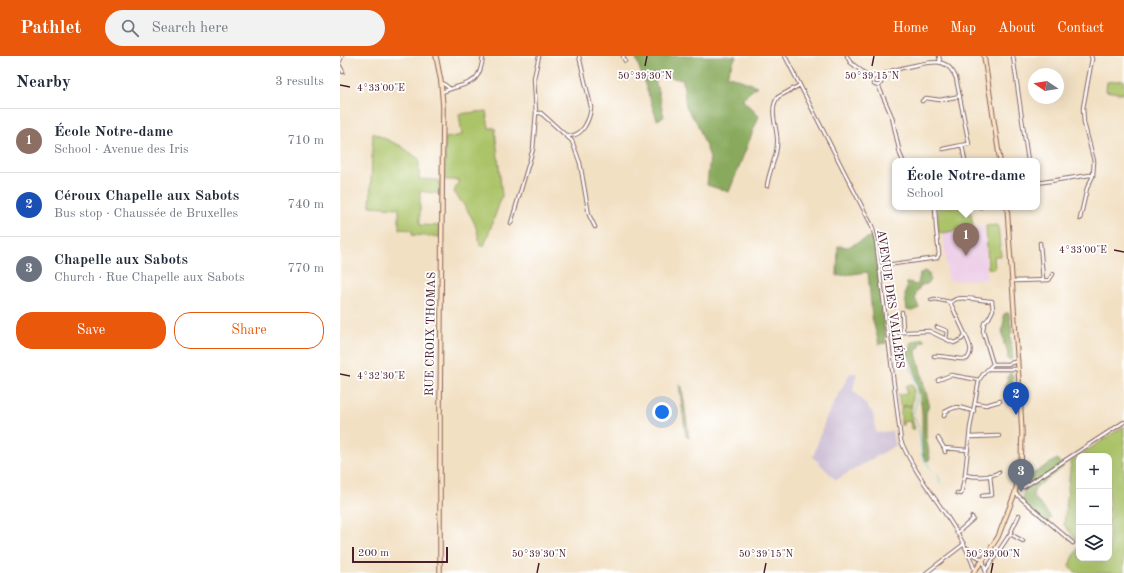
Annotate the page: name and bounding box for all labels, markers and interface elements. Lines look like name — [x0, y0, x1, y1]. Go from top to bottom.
search box — [105, 10, 385, 46]
icon: search — [119, 17, 141, 39]
text: Pathlet — [20, 19, 81, 38]
text: Search here — [151, 21, 228, 36]
text: Home — [893, 21, 928, 35]
text: Map — [950, 21, 976, 35]
text: About — [998, 21, 1035, 35]
text: Contact — [1057, 21, 1104, 35]
north arrow — [1028, 68, 1064, 104]
text: 50°39'30"N — [618, 71, 673, 81]
text: 50°39'15"N — [845, 71, 900, 81]
text: Nearby — [16, 74, 71, 91]
text: 3 results — [275, 75, 324, 88]
text: 4°33'00"E — [357, 83, 405, 93]
text: École Notre-dame — [54, 125, 173, 140]
text: 1 — [25, 134, 33, 147]
text: 710 m — [287, 134, 324, 147]
text: School · Avenue des Iris — [54, 143, 189, 156]
popup — [892, 158, 1040, 210]
text: École Notre-dame — [906, 169, 1026, 184]
text: School — [906, 187, 944, 200]
text: Céroux Chapelle aux Sabots — [54, 189, 239, 204]
text: 2 — [25, 198, 33, 211]
text: 740 m — [287, 198, 324, 211]
text: Bus stop · Chaussée de Bruxelles — [54, 207, 238, 220]
pin: 1 — [953, 223, 979, 256]
street label: AVENUE DES VALLÉES — [874, 228, 909, 369]
text: 4°33'00"E — [1059, 245, 1107, 255]
text: Chapelle aux Sabots — [54, 253, 188, 268]
text: 3 — [25, 262, 33, 275]
text: 770 m — [287, 262, 324, 275]
text: Church · Rue Chapelle aux Sabots — [54, 271, 245, 284]
street label: RUE CROIX THOMAS — [424, 272, 438, 396]
button: Save — [16, 312, 166, 349]
button: Share — [174, 312, 324, 349]
text: 4°32'30"E — [357, 371, 405, 381]
pin: 2 — [1003, 382, 1029, 415]
your location — [652, 402, 672, 422]
map controls — [1076, 453, 1112, 561]
button: + — [1076, 453, 1112, 489]
pin: 3 — [1008, 459, 1034, 492]
button: − — [1076, 489, 1112, 525]
button: layers — [1076, 525, 1112, 561]
scale bar — [352, 545, 448, 564]
text: 200 m — [358, 548, 389, 559]
text: 50°39'30"N — [512, 549, 567, 559]
text: 50°39'15"N — [739, 549, 794, 559]
text: 50°39'00"N — [966, 549, 1021, 559]

